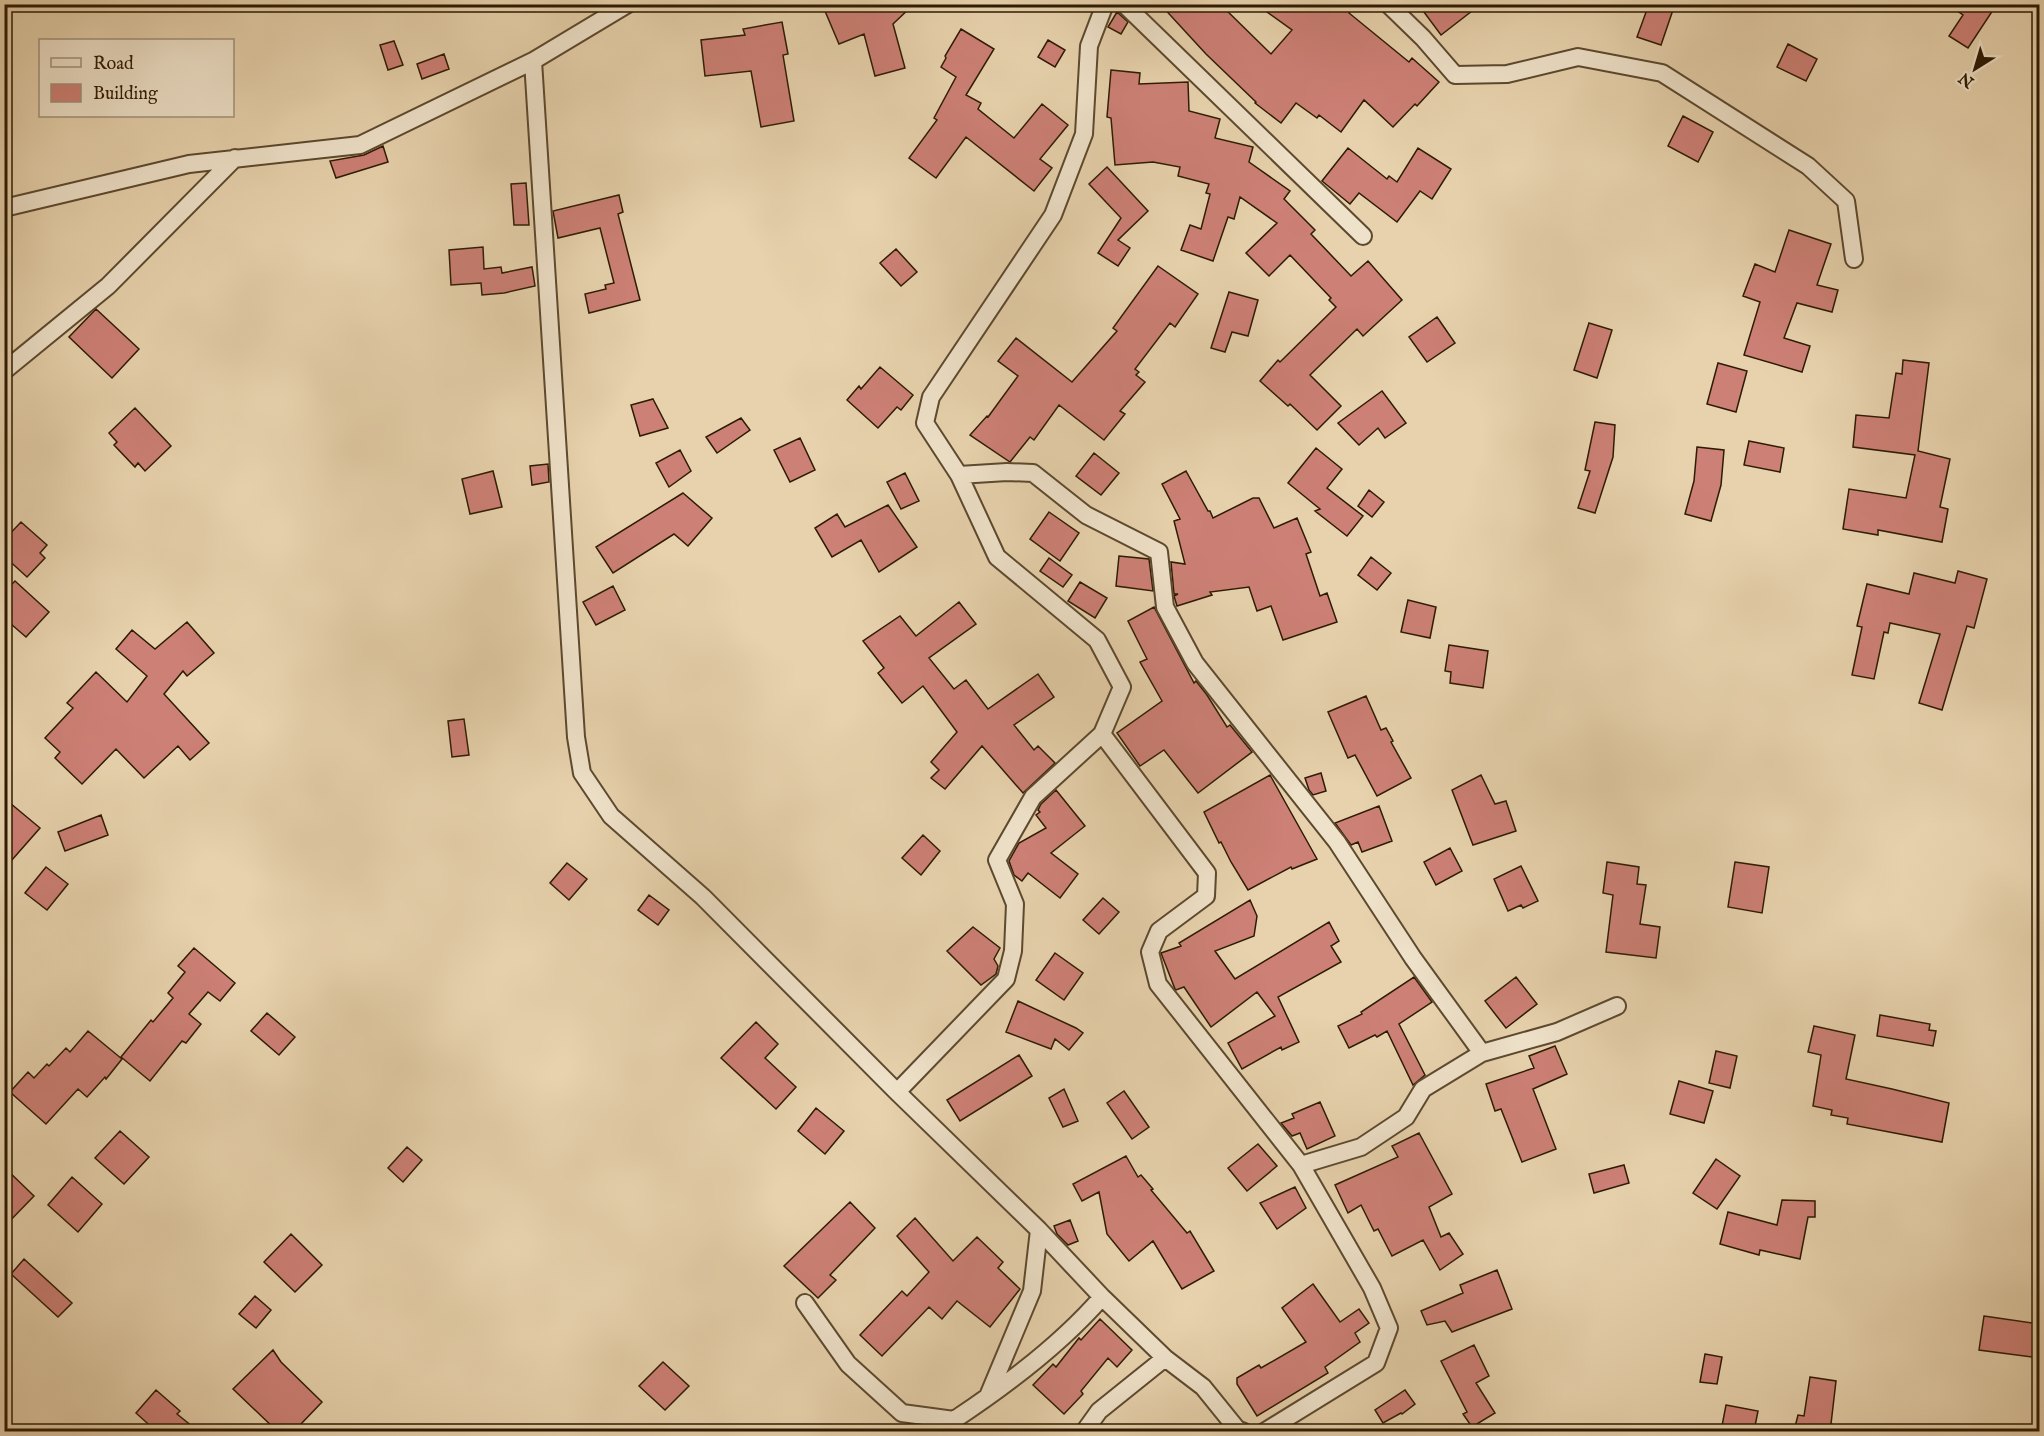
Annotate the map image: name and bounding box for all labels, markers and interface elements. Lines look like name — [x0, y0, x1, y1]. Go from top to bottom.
legend — [39, 39, 234, 117]
north arrow — [1945, 39, 2005, 99]
text: Road — [93, 53, 134, 76]
text: N — [1956, 67, 1980, 92]
text: Building — [93, 83, 158, 106]

